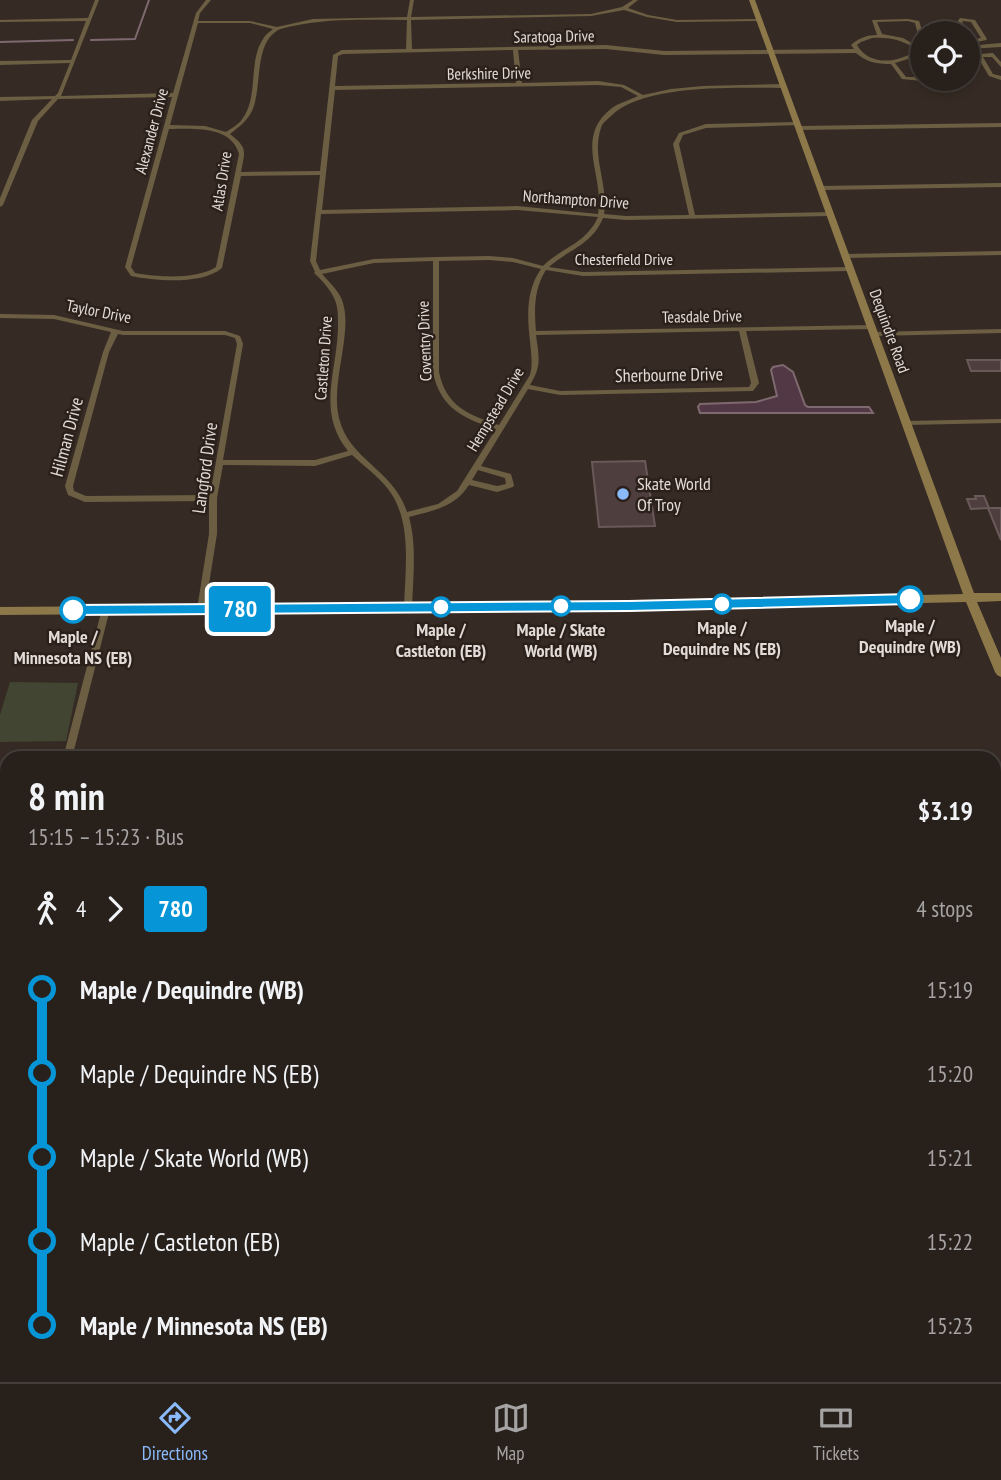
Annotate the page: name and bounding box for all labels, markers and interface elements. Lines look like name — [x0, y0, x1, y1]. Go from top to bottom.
map controls — [910, 21, 980, 91]
button: locate — [910, 21, 980, 91]
street label: Saratoga Drive — [513, 25, 595, 47]
street label: Berkshire Drive — [447, 62, 531, 84]
street label: Alexander Drive — [130, 86, 172, 176]
street label: Atlas Drive — [206, 150, 236, 212]
street label: Northampton Drive — [522, 185, 630, 213]
street label: Chesterfield Drive — [575, 249, 673, 269]
street label: Dequindre Road — [866, 286, 914, 376]
street label: Taylor Drive — [65, 295, 133, 327]
street label: Coventry Drive — [413, 301, 435, 381]
street label: Teasdale Drive — [662, 305, 742, 327]
street label: Castleton Drive — [310, 315, 336, 401]
street label: Sherbourne Drive — [615, 362, 723, 387]
street label: Hempstead Drive — [462, 363, 528, 455]
street label: Hilman Drive — [45, 395, 88, 479]
street label: Langford Drive — [187, 421, 222, 515]
place label: Skate World Of Troy — [637, 472, 711, 516]
marker: Skate World Of Troy — [615, 486, 631, 502]
line badge: 780 — [200, 586, 280, 632]
marker: Maple / Dequindre (WB) — [897, 586, 923, 612]
text: 780 — [223, 593, 257, 624]
marker: Maple / Dequindre NS (EB) — [712, 594, 732, 614]
marker: Maple / Skate World (WB) — [551, 596, 571, 616]
marker: Maple / Minnesota NS (EB) — [60, 597, 86, 623]
marker: Maple / Castleton (EB) — [431, 597, 451, 617]
place label: Maple / Dequindre (WB) — [859, 614, 961, 658]
place label: Maple / Dequindre NS (EB) — [663, 616, 781, 660]
place label: Maple / Castleton (EB) — [396, 618, 486, 662]
place label: Maple / Skate World (WB) — [517, 618, 606, 662]
place label: Maple / Minnesota NS (EB) — [14, 625, 132, 669]
text: 8 min — [28, 771, 105, 820]
text: $3.19 — [918, 794, 973, 827]
text: 15:15 – 15:23 · Bus — [28, 822, 184, 851]
icon: walk — [28, 890, 66, 928]
icon: forward — [96, 890, 134, 928]
text: 780 — [158, 893, 193, 924]
text: 4 — [76, 894, 86, 923]
text: 4 stops — [916, 894, 973, 923]
text: Maple / Dequindre (WB) — [80, 973, 304, 1006]
text: 15:19 — [927, 975, 973, 1004]
text: Maple / Dequindre NS (EB) — [80, 1057, 318, 1090]
text: 15:20 — [927, 1059, 973, 1088]
text: Maple / Skate World (WB) — [80, 1141, 308, 1174]
text: 15:21 — [927, 1143, 973, 1172]
text: Maple / Castleton (EB) — [80, 1225, 279, 1258]
text: 15:22 — [927, 1227, 973, 1256]
text: Maple / Minnesota NS (EB) — [80, 1309, 328, 1342]
text: 15:23 — [927, 1311, 973, 1340]
tab: Directions — [142, 1399, 208, 1465]
tab: Map — [492, 1399, 530, 1465]
tab: Tickets — [813, 1399, 859, 1465]

